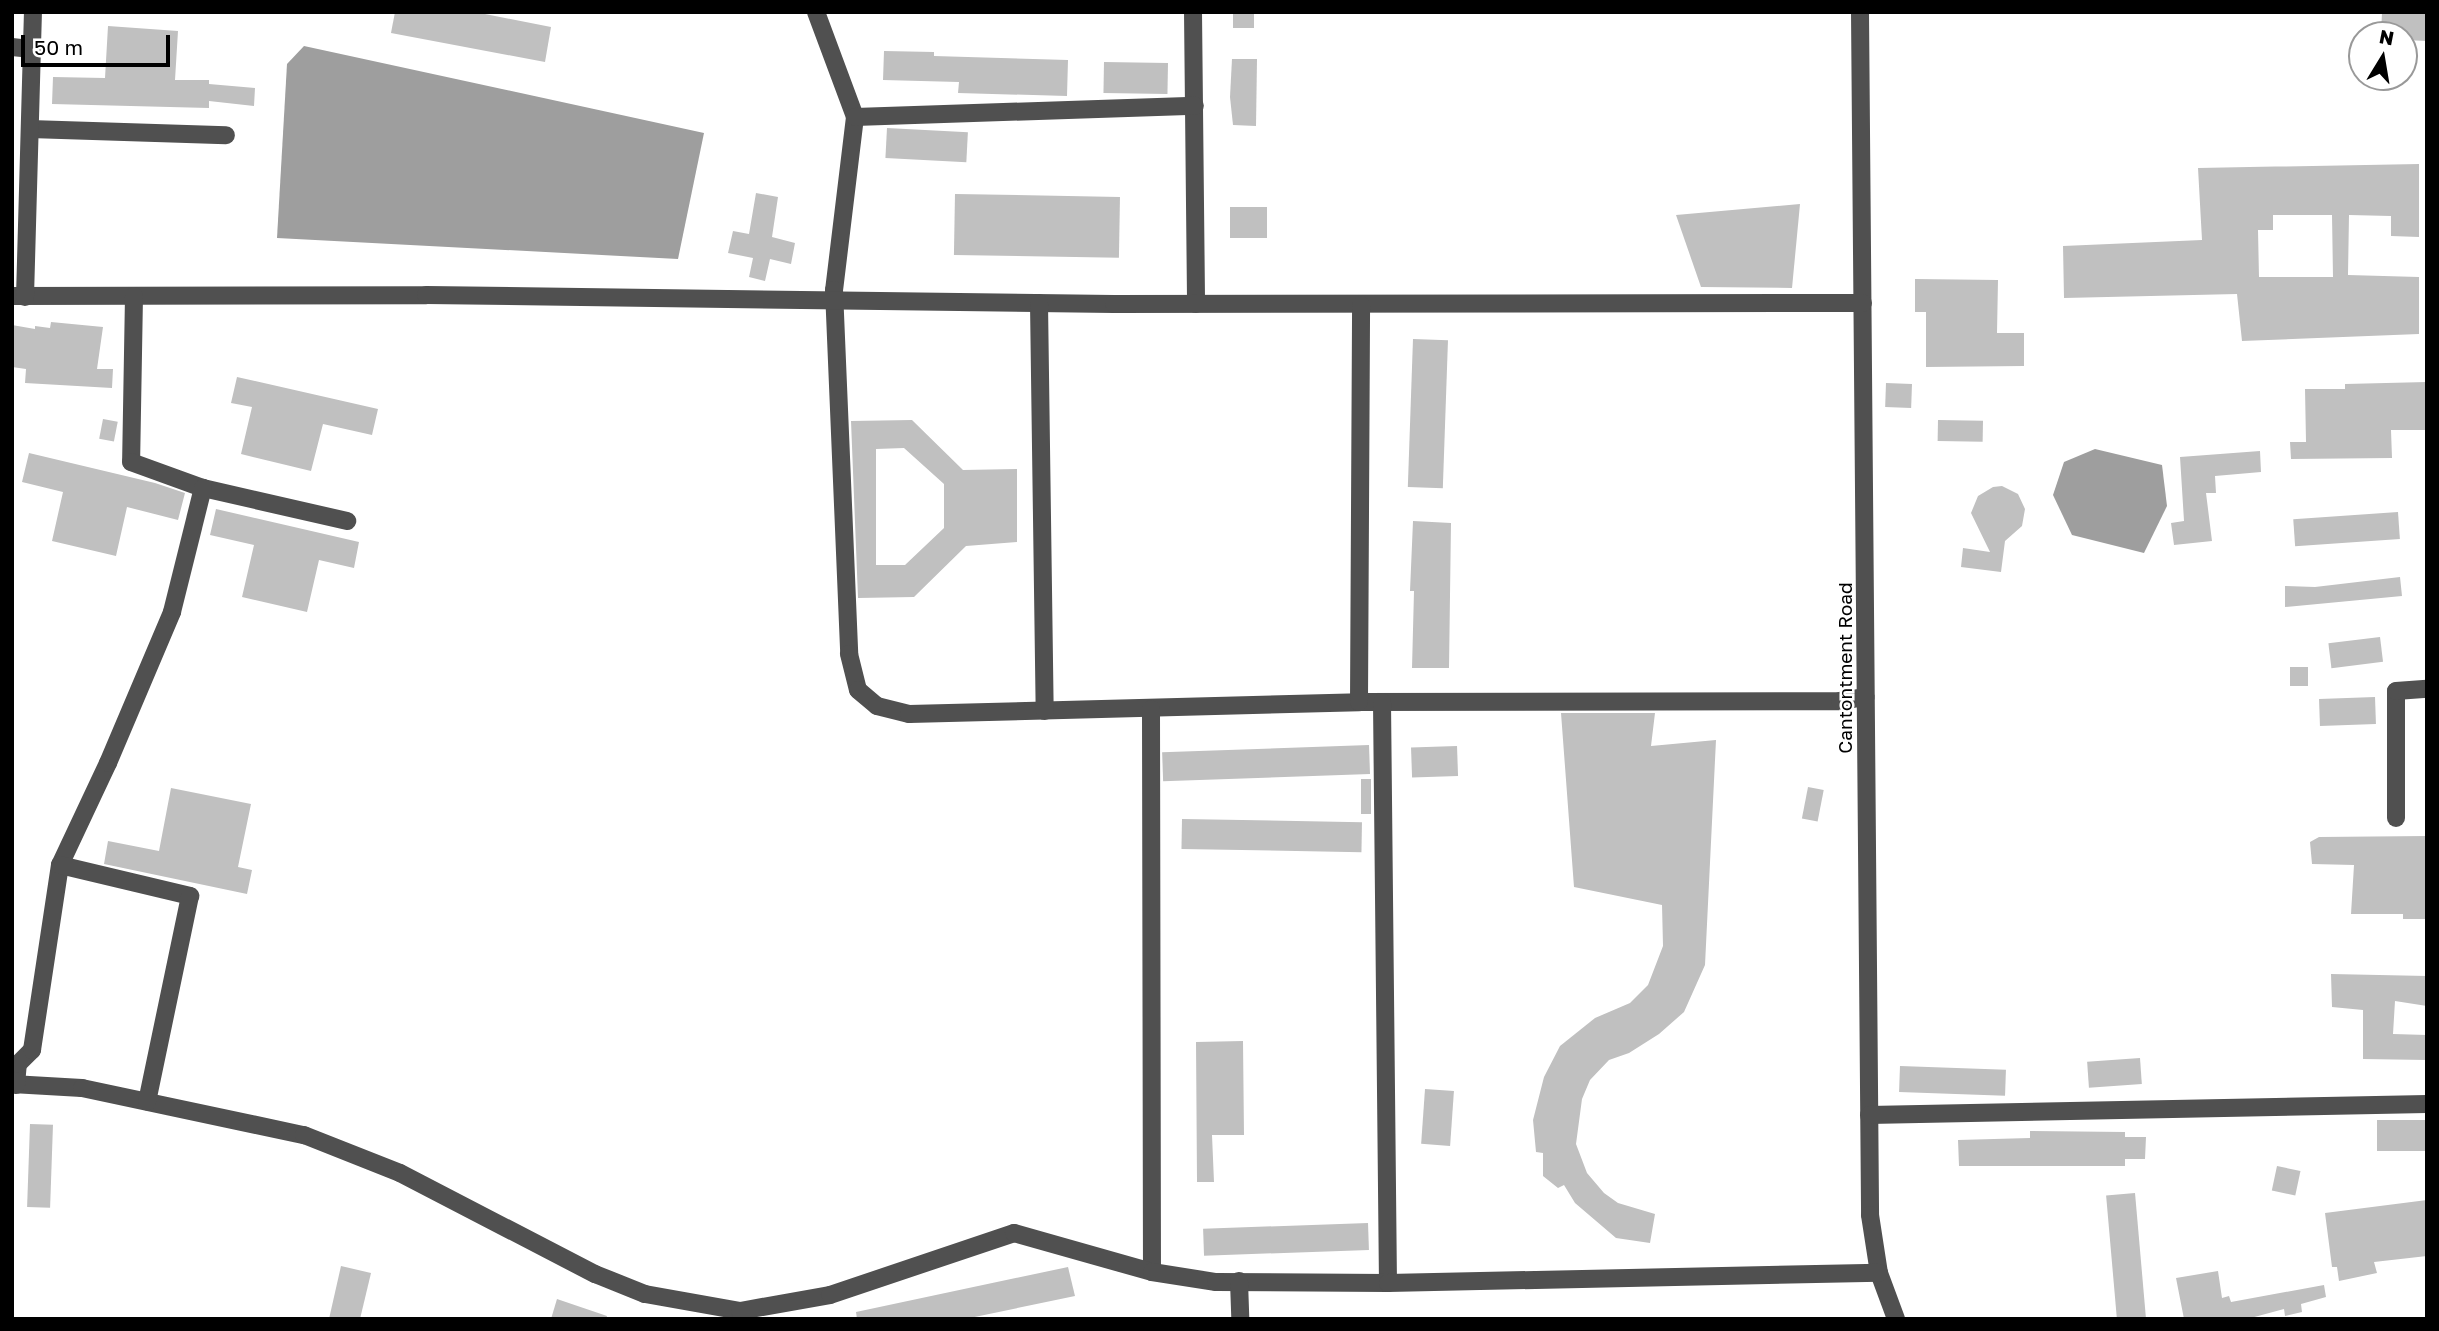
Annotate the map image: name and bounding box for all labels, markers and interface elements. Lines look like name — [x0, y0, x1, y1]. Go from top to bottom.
scale bar — [24, 21, 173, 65]
north arrow — [2348, 21, 2418, 91]
text: N — [2377, 24, 2396, 50]
text: 50 m — [34, 34, 83, 60]
street label: Cantontment Road — [1834, 582, 1856, 754]

